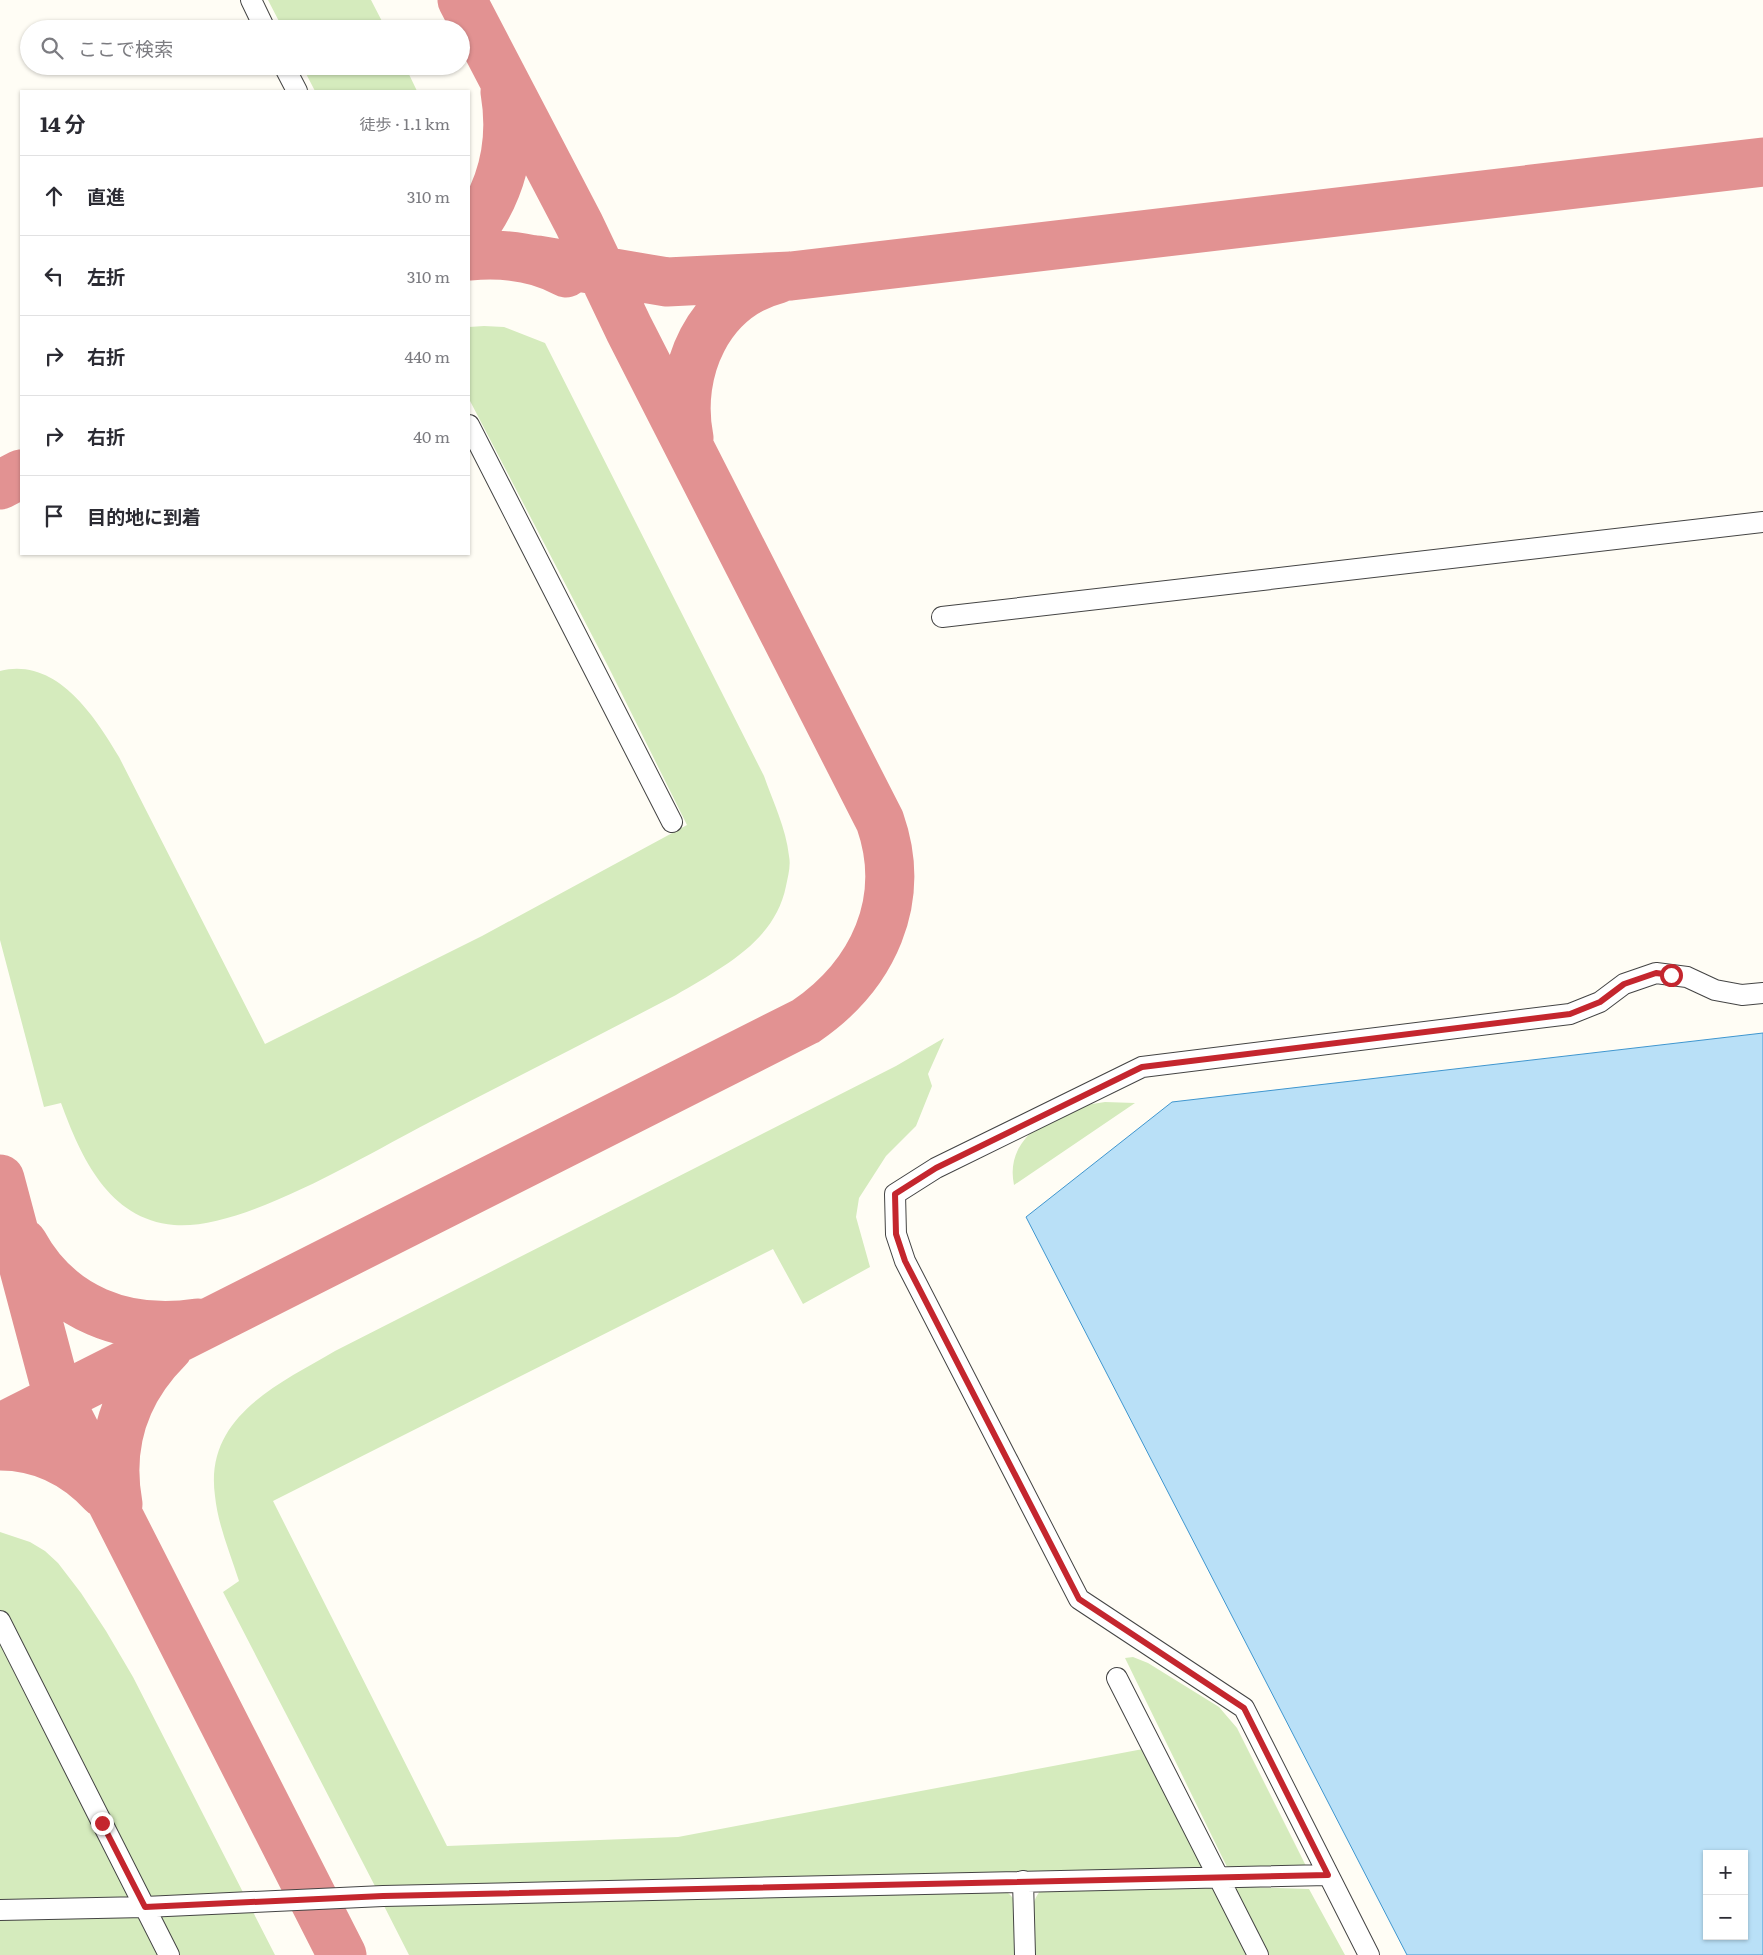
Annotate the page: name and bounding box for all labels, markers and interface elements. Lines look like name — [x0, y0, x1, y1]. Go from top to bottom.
search box — [20, 20, 470, 75]
icon: search — [38, 34, 66, 62]
text: ここで検索 — [78, 34, 173, 62]
text: 14 分 — [40, 107, 86, 138]
text: 徒歩 · 1.1 km — [360, 111, 450, 135]
icon: ahead — [40, 182, 68, 210]
text: 直進 — [87, 182, 125, 210]
text: 310 m — [407, 184, 450, 208]
icon: left — [40, 262, 68, 290]
text: 左折 — [87, 262, 125, 290]
text: 310 m — [407, 264, 450, 288]
icon: right — [40, 342, 68, 370]
text: 右折 — [87, 342, 125, 370]
text: 440 m — [404, 344, 450, 368]
icon: right — [40, 422, 68, 450]
text: 右折 — [87, 422, 125, 450]
text: 40 m — [413, 424, 450, 448]
icon: arrive — [40, 502, 68, 530]
text: 目的地に到着 — [87, 502, 201, 530]
route start — [1660, 964, 1683, 987]
route end — [91, 1812, 114, 1835]
map controls — [1703, 1850, 1748, 1940]
button: + — [1703, 1850, 1748, 1895]
button: − — [1703, 1895, 1748, 1940]

